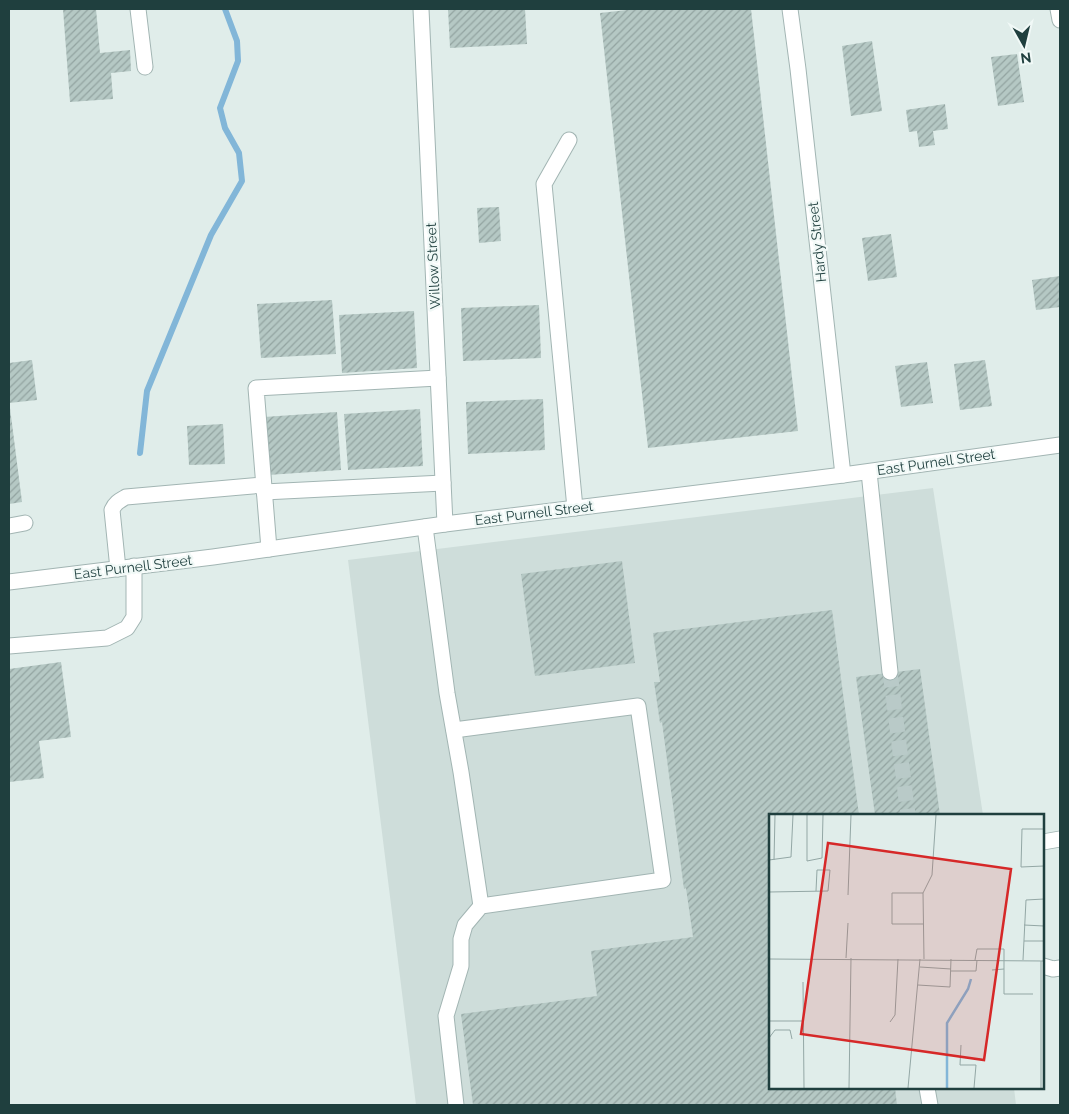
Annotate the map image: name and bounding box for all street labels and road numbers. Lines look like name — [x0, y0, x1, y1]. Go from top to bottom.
street label: Hardy Street — [805, 201, 829, 283]
street label: Willow Street — [423, 222, 443, 310]
street label: East Purnell Street — [876, 446, 996, 478]
street label: East Purnell Street — [474, 498, 594, 528]
street label: East Purnell Street — [73, 552, 193, 582]

